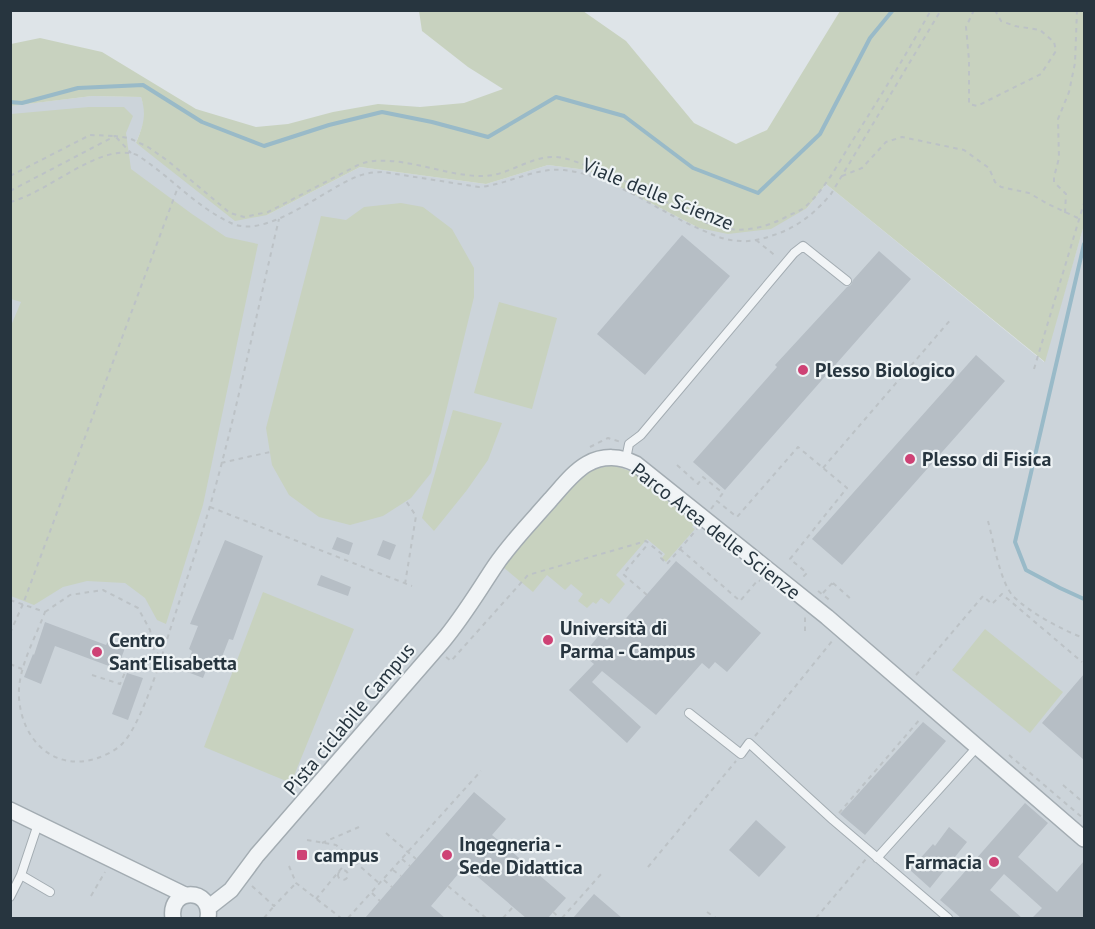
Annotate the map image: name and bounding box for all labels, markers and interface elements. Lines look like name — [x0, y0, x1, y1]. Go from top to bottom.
street label: Viale delle Scienze — [578, 151, 737, 236]
place label: Plesso Biologico — [815, 357, 955, 383]
marker: Plesso Biologico — [796, 363, 810, 377]
place label: Plesso di Fisica — [922, 446, 1051, 472]
marker: Plesso di Fisica — [903, 452, 917, 466]
street label: Parco Area delle Scienze — [626, 457, 806, 605]
place label: Università di Parma - Campus — [560, 615, 695, 664]
place label: Centro Sant'Elisabetta — [109, 627, 237, 676]
marker: Università di Parma - Campus — [541, 633, 555, 647]
street label: Pista ciclabile Campus — [278, 638, 420, 800]
marker: Centro Sant'Elisabetta — [90, 645, 104, 659]
place label: Ingegneria - Sede Didattica — [459, 831, 583, 880]
place label: campus — [314, 842, 379, 868]
marker: campus — [295, 848, 309, 862]
marker: Ingegneria - Sede Didattica — [440, 848, 454, 862]
place label: Farmacia — [905, 849, 982, 875]
marker: Farmacia — [987, 855, 1001, 869]

